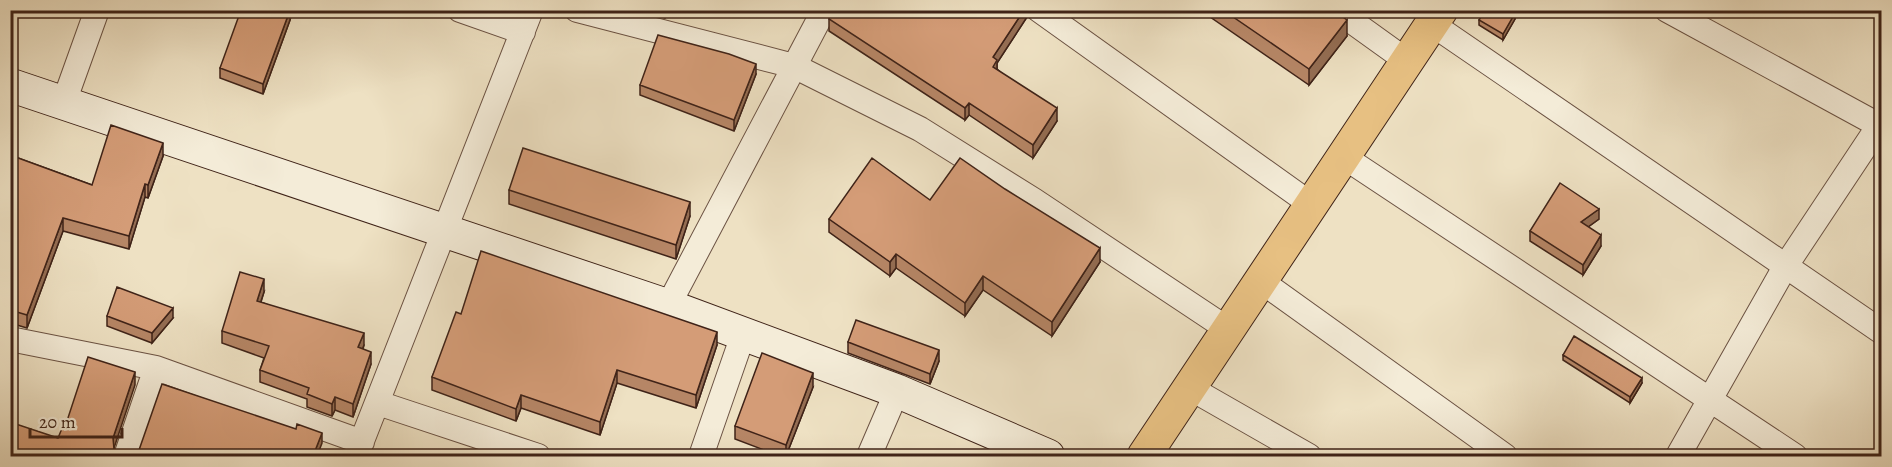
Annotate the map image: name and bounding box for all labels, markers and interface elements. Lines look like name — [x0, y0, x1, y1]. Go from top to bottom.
scale bar — [30, 401, 122, 439]
text: 20 m — [39, 410, 76, 434]

